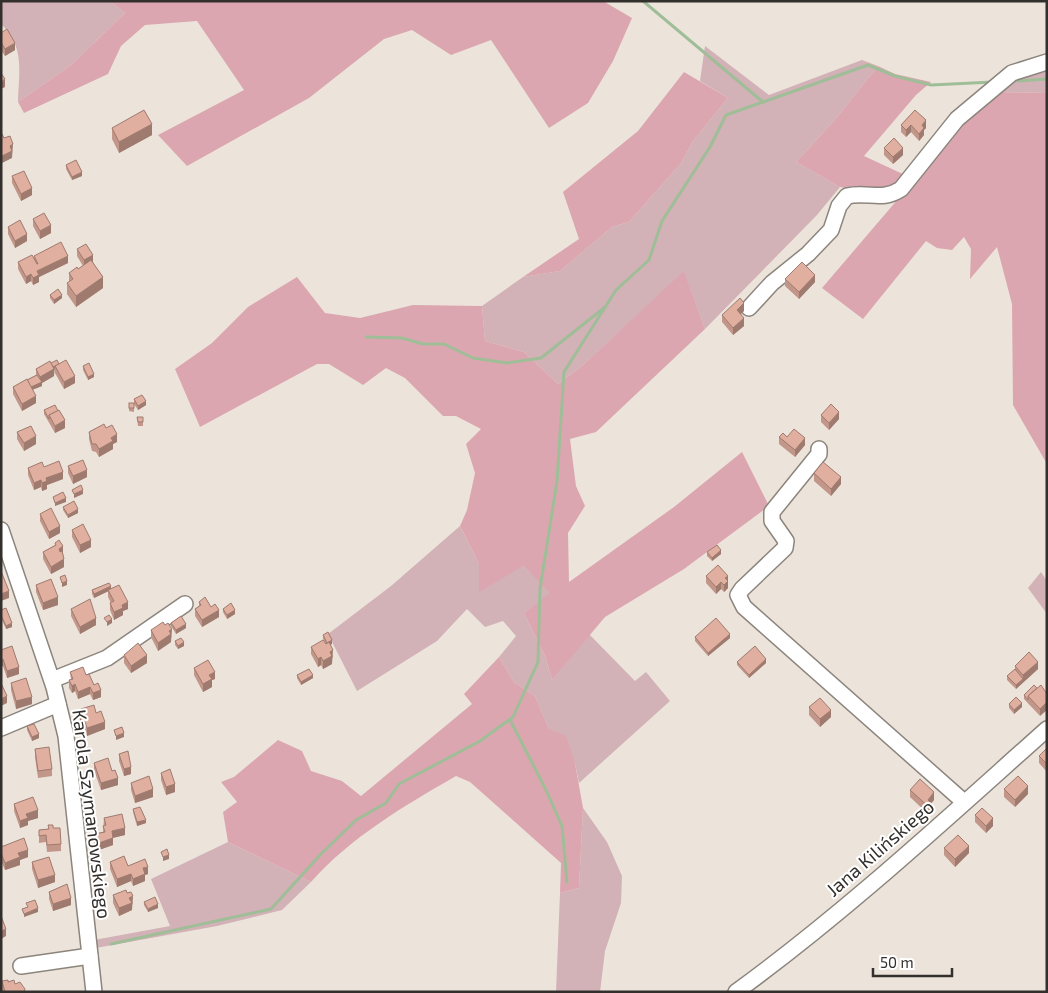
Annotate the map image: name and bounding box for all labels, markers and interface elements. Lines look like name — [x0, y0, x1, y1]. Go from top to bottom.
street label: Karola Szymanowskiego — [68, 708, 117, 920]
street label: Jana Kilińskiego — [821, 794, 938, 901]
scale bar — [873, 946, 952, 978]
text: 50 m — [880, 953, 914, 971]

